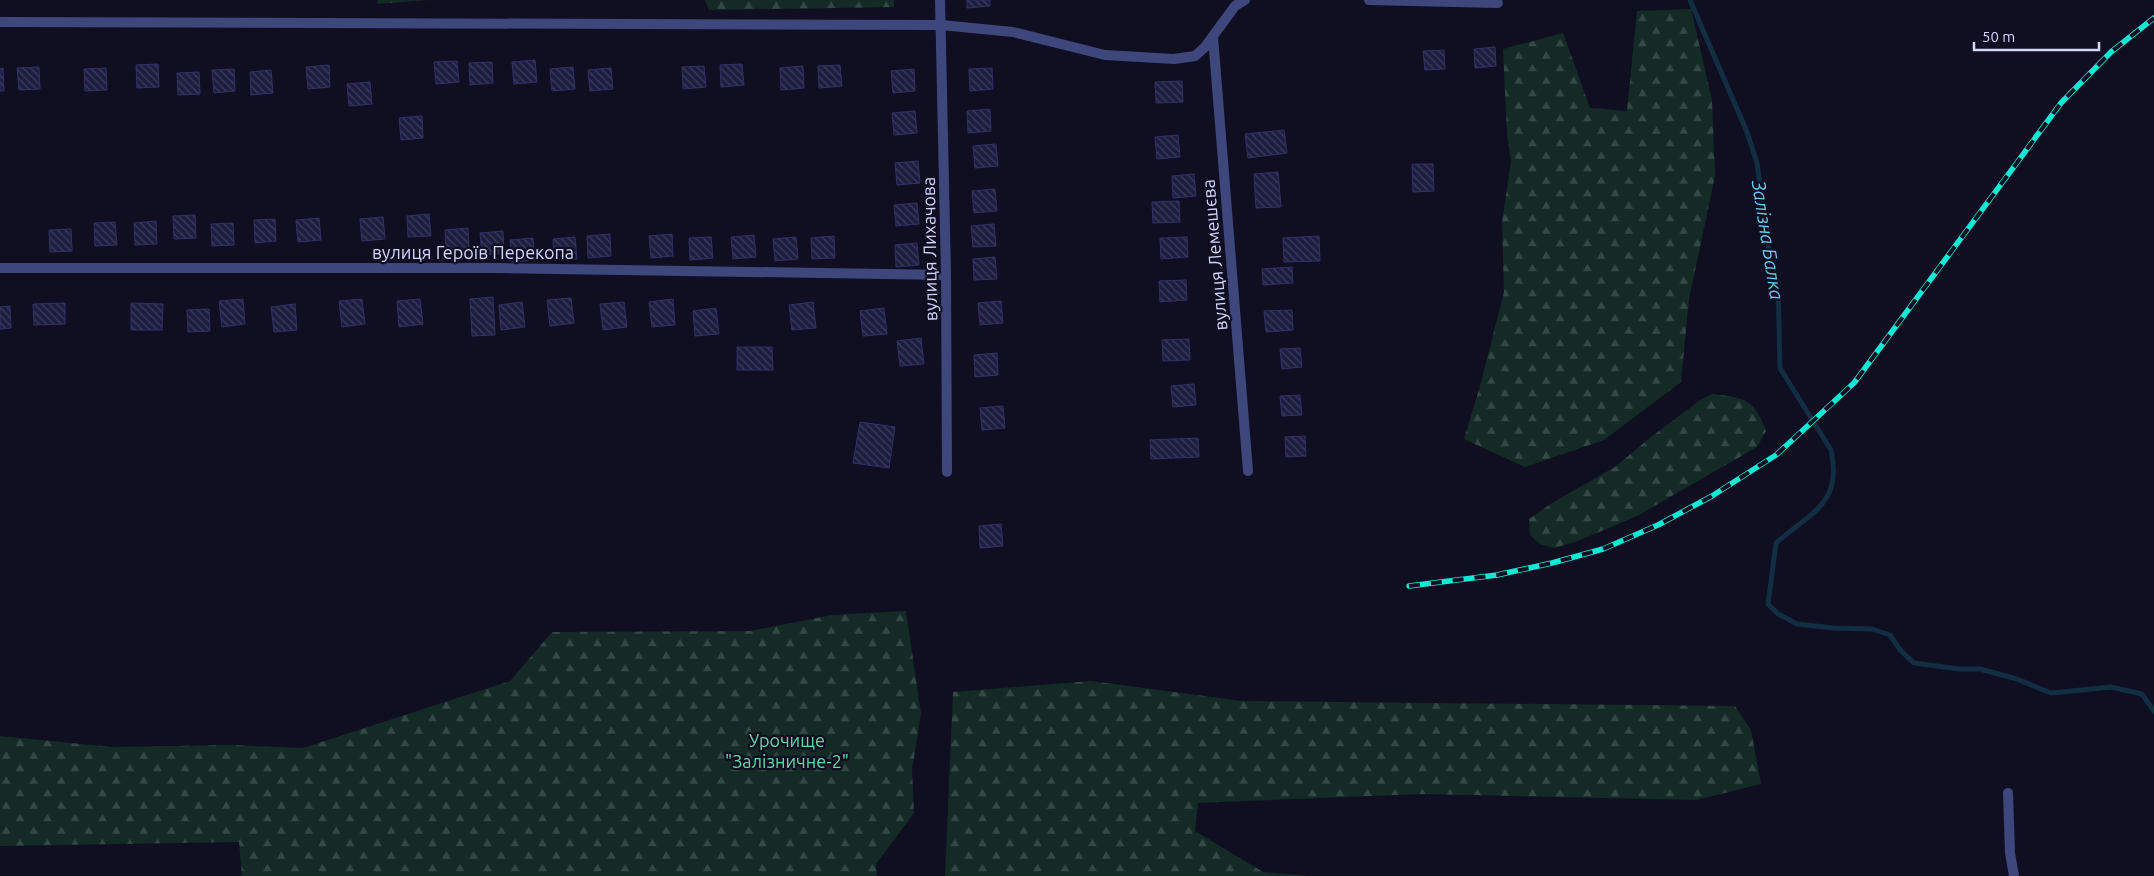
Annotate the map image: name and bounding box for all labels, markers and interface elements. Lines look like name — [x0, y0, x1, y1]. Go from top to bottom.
scale bar — [1974, 20, 2099, 52]
text: 50 m — [1982, 28, 2015, 45]
street label: вулиця Лихачова — [918, 177, 940, 321]
water label: Залізна Балка — [1748, 178, 1788, 301]
street label: вулиця Лемешєва — [1197, 179, 1231, 331]
street label: вулиця Героїв Перекопа — [372, 242, 574, 262]
park label: Урочище "Залізничне-2" — [725, 730, 849, 771]

